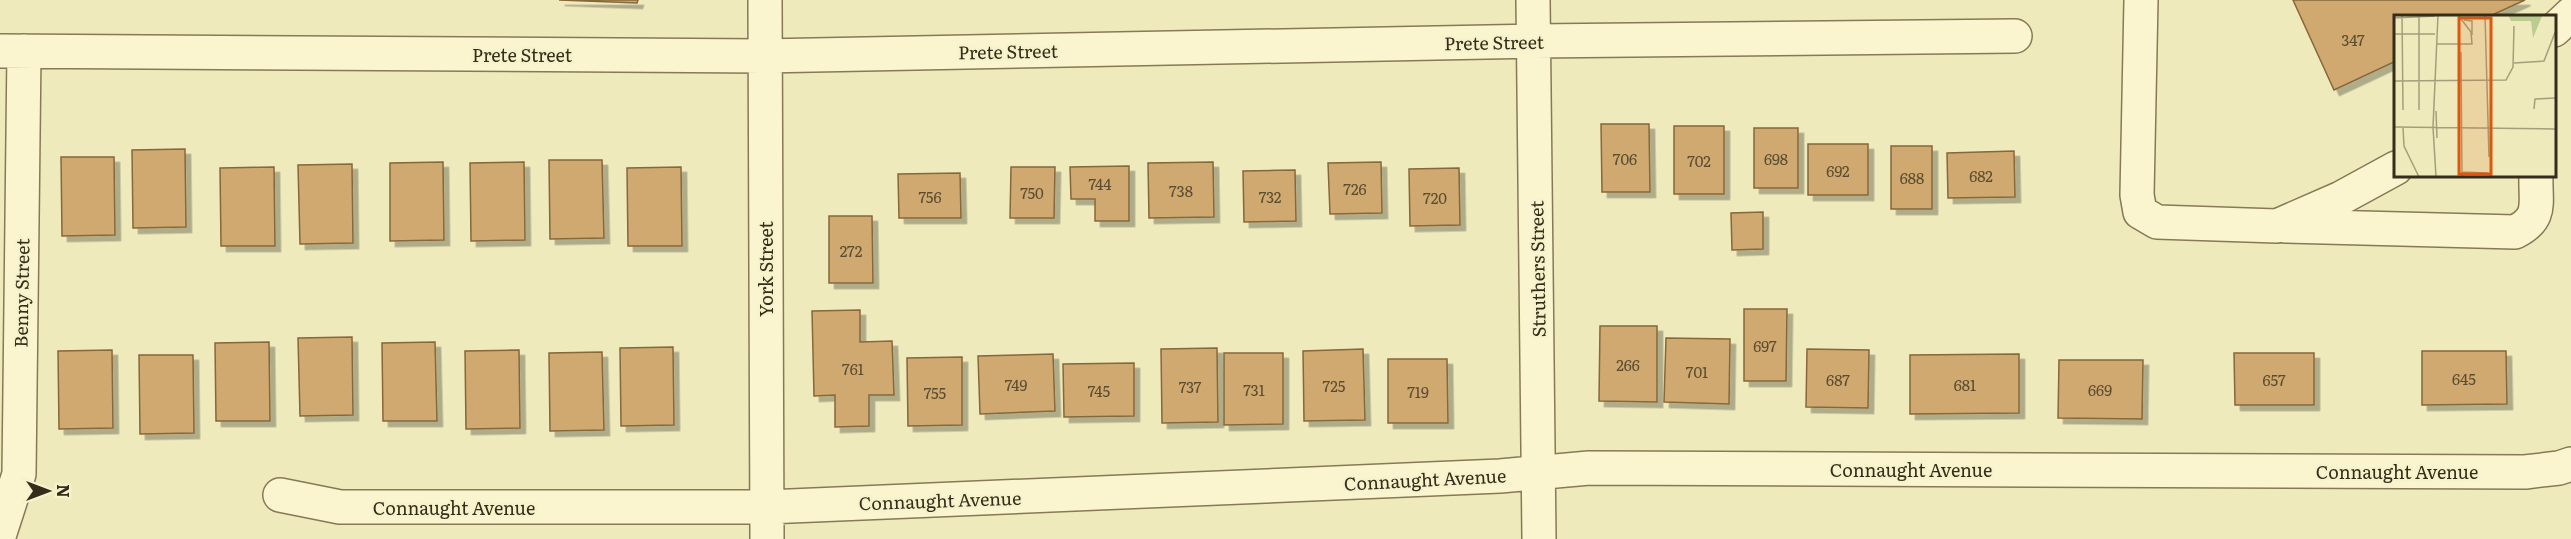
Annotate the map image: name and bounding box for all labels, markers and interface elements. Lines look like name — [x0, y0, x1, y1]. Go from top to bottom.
inset map — [2394, 15, 2556, 177]
street label: Prete Street — [1444, 28, 1545, 56]
house number: 347 — [2341, 28, 2365, 51]
street label: Prete Street — [958, 37, 1059, 65]
street label: Prete Street — [472, 41, 573, 68]
house number: 706 — [1613, 147, 1637, 170]
house number: 698 — [1764, 147, 1788, 170]
house number: 702 — [1687, 149, 1711, 172]
house number: 692 — [1826, 159, 1850, 182]
house number: 682 — [1969, 164, 1993, 187]
house number: 688 — [1900, 166, 1924, 189]
house number: 744 — [1088, 172, 1112, 195]
house number: 726 — [1343, 177, 1367, 200]
house number: 738 — [1169, 179, 1193, 202]
house number: 750 — [1020, 181, 1044, 204]
house number: 756 — [919, 185, 941, 208]
house number: 732 — [1259, 185, 1282, 208]
house number: 720 — [1423, 186, 1447, 209]
street label: Struthers Street — [1522, 200, 1552, 338]
street label: York Street — [752, 220, 779, 317]
street label: Benny Street — [7, 237, 35, 348]
house number: 272 — [840, 239, 863, 262]
house number: 697 — [1753, 334, 1777, 357]
house number: 266 — [1616, 353, 1640, 376]
house number: 761 — [842, 357, 864, 380]
house number: 701 — [1686, 360, 1708, 383]
house number: 645 — [2452, 367, 2476, 390]
house number: 687 — [1826, 368, 1850, 391]
house number: 657 — [2262, 368, 2286, 391]
house number: 749 — [1005, 373, 1027, 396]
house number: 681 — [1954, 373, 1976, 396]
house number: 725 — [1323, 374, 1346, 397]
house number: 737 — [1179, 375, 1202, 398]
house number: 731 — [1243, 378, 1265, 401]
house number: 669 — [2088, 378, 2112, 401]
house number: 745 — [1088, 379, 1111, 402]
house number: 719 — [1407, 380, 1429, 403]
house number: 755 — [924, 381, 947, 404]
street label: Connaught Avenue — [1830, 456, 1992, 483]
street label: Connaught Avenue — [2316, 458, 2478, 485]
north arrow — [18, 461, 78, 521]
street label: Connaught Avenue — [1343, 461, 1507, 497]
text: N — [52, 484, 76, 498]
street label: Connaught Avenue — [858, 484, 1022, 516]
street label: Connaught Avenue — [373, 494, 535, 521]

